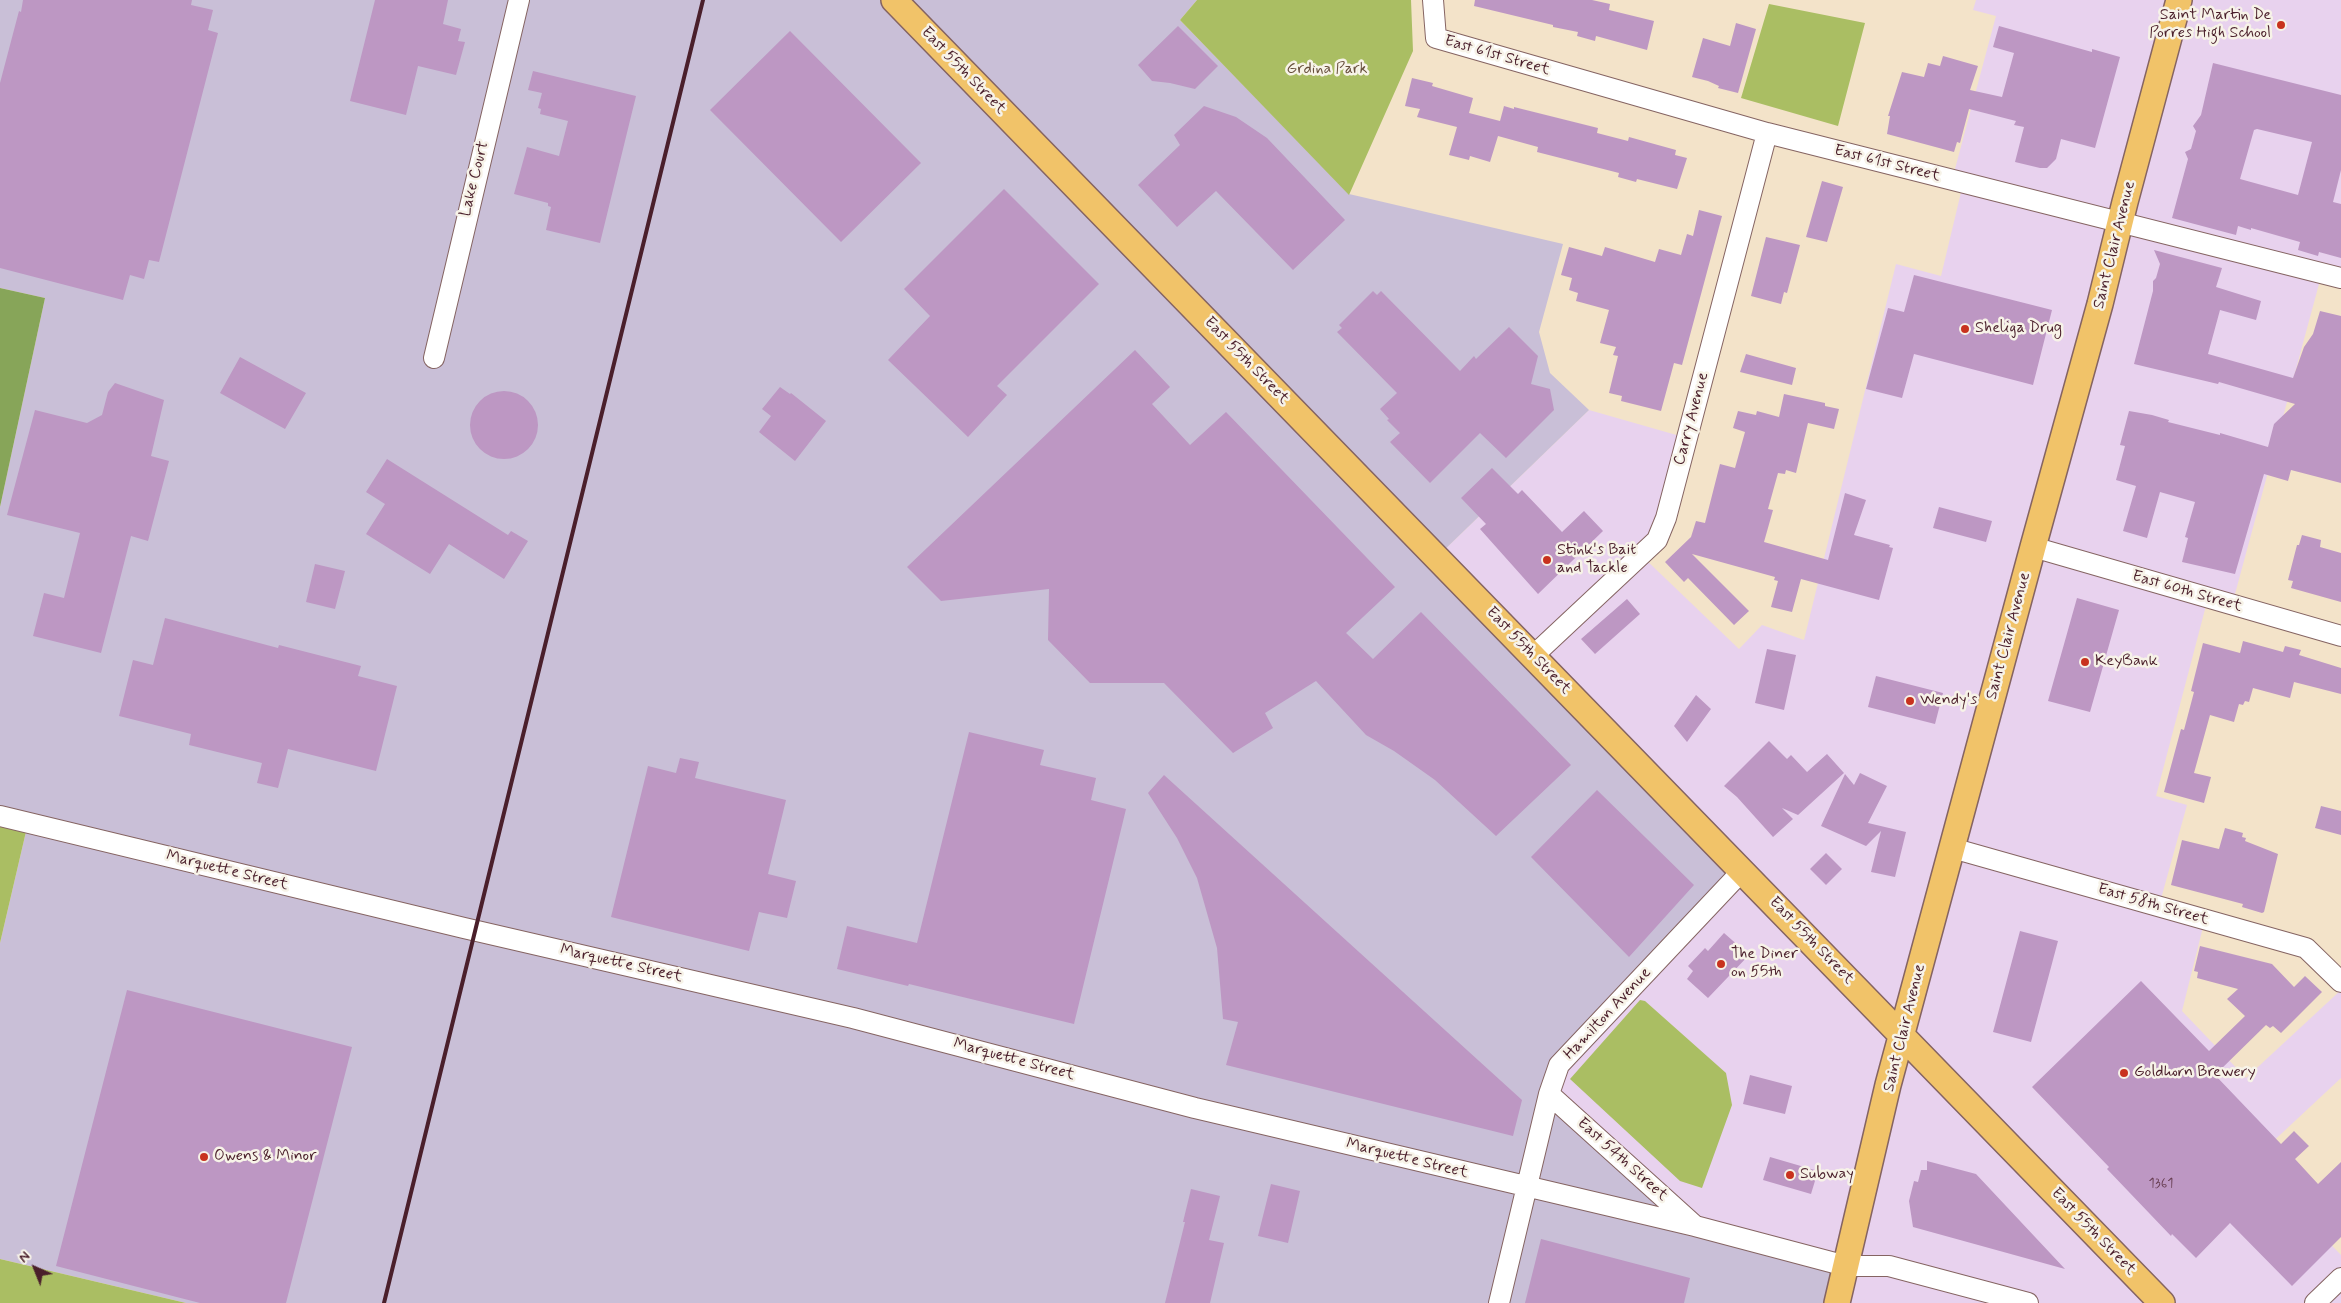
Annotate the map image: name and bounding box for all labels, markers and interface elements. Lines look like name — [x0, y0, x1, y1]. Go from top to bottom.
place label: Saint Martin De Porres High School — [2149, 6, 2271, 44]
marker: Saint Martin De Porres High School — [2275, 19, 2287, 31]
street label: East 55th Street — [916, 23, 1010, 119]
street label: East 61st Street — [1442, 32, 1552, 80]
park label: Grdina Park — [1287, 60, 1367, 80]
street label: Lake Court — [456, 139, 494, 219]
street label: East 61st Street — [1832, 142, 1942, 186]
street label: Saint Clair Avenue — [2090, 179, 2140, 311]
street label: East 55th Street — [1199, 313, 1293, 409]
place label: Sheliga Drug — [1975, 319, 2062, 339]
marker: Sheliga Drug — [1959, 323, 1971, 335]
street label: Carry Avenue — [1670, 370, 1714, 468]
place label: Stink's Bait and Tackle — [1557, 541, 1636, 579]
marker: Stink's Bait and Tackle — [1541, 554, 1553, 566]
street label: East 60th Street — [2130, 567, 2244, 617]
street label: Saint Clair Avenue — [1983, 570, 2035, 702]
street label: East 55th Street — [1481, 603, 1575, 699]
place label: KeyBank — [2095, 652, 2158, 672]
marker: KeyBank — [2079, 656, 2091, 668]
place label: Wendy's — [1920, 691, 1977, 711]
marker: Wendy's — [1904, 695, 1916, 707]
street label: Marquette Street — [164, 847, 290, 895]
street label: East 58th Street — [2095, 880, 2211, 930]
street label: East 55th Street — [1764, 893, 1858, 989]
street label: Marquette Street — [558, 941, 684, 987]
place label: The Diner on 55th — [1731, 945, 1798, 983]
marker: The Diner on 55th — [1715, 958, 1727, 970]
street label: Saint Clair Avenue — [1880, 962, 1930, 1094]
street label: Hamilton Avenue — [1560, 964, 1656, 1064]
street label: Marquette Street — [951, 1035, 1077, 1085]
place label: Goldhorn Brewery — [2134, 1063, 2256, 1083]
marker: Goldhorn Brewery — [2118, 1067, 2130, 1079]
street label: East 54th Street — [1573, 1114, 1671, 1206]
street label: Marquette Street — [1344, 1135, 1470, 1183]
place label: Owens & Minor — [214, 1147, 316, 1167]
marker: Owens & Minor — [198, 1151, 210, 1163]
place label: Subway — [1800, 1165, 1854, 1185]
marker: Subway — [1784, 1169, 1796, 1181]
house number: 1361 — [2148, 1176, 2174, 1192]
street label: East 55th Street — [2046, 1184, 2140, 1280]
north arrow — [10, 1243, 60, 1293]
text: N — [15, 1248, 34, 1267]

